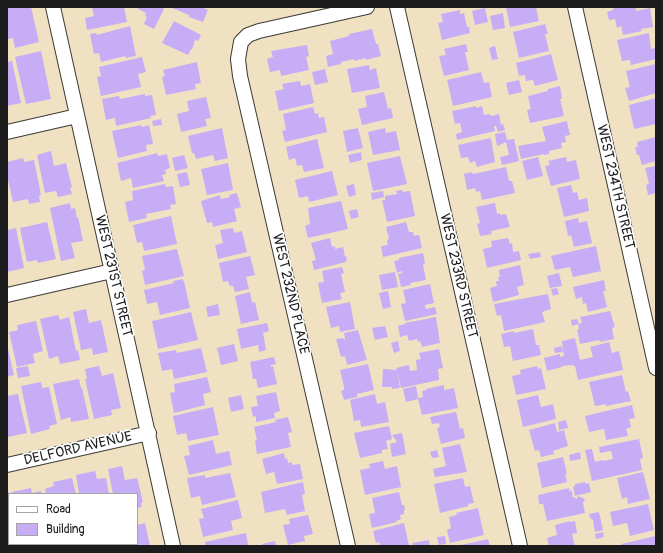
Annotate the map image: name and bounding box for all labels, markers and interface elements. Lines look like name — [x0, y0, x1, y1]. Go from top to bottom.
street label: WEST 234TH STREET — [592, 123, 638, 251]
street label: WEST 233RD STREET — [435, 212, 481, 340]
street label: WEST 231ST STREET — [91, 214, 135, 338]
street label: WEST 232ND PLACE — [268, 232, 312, 356]
street label: DELFORD AVENUE — [22, 428, 134, 470]
legend — [8, 493, 138, 545]
text: Road — [46, 502, 71, 517]
text: Building — [46, 522, 85, 537]

